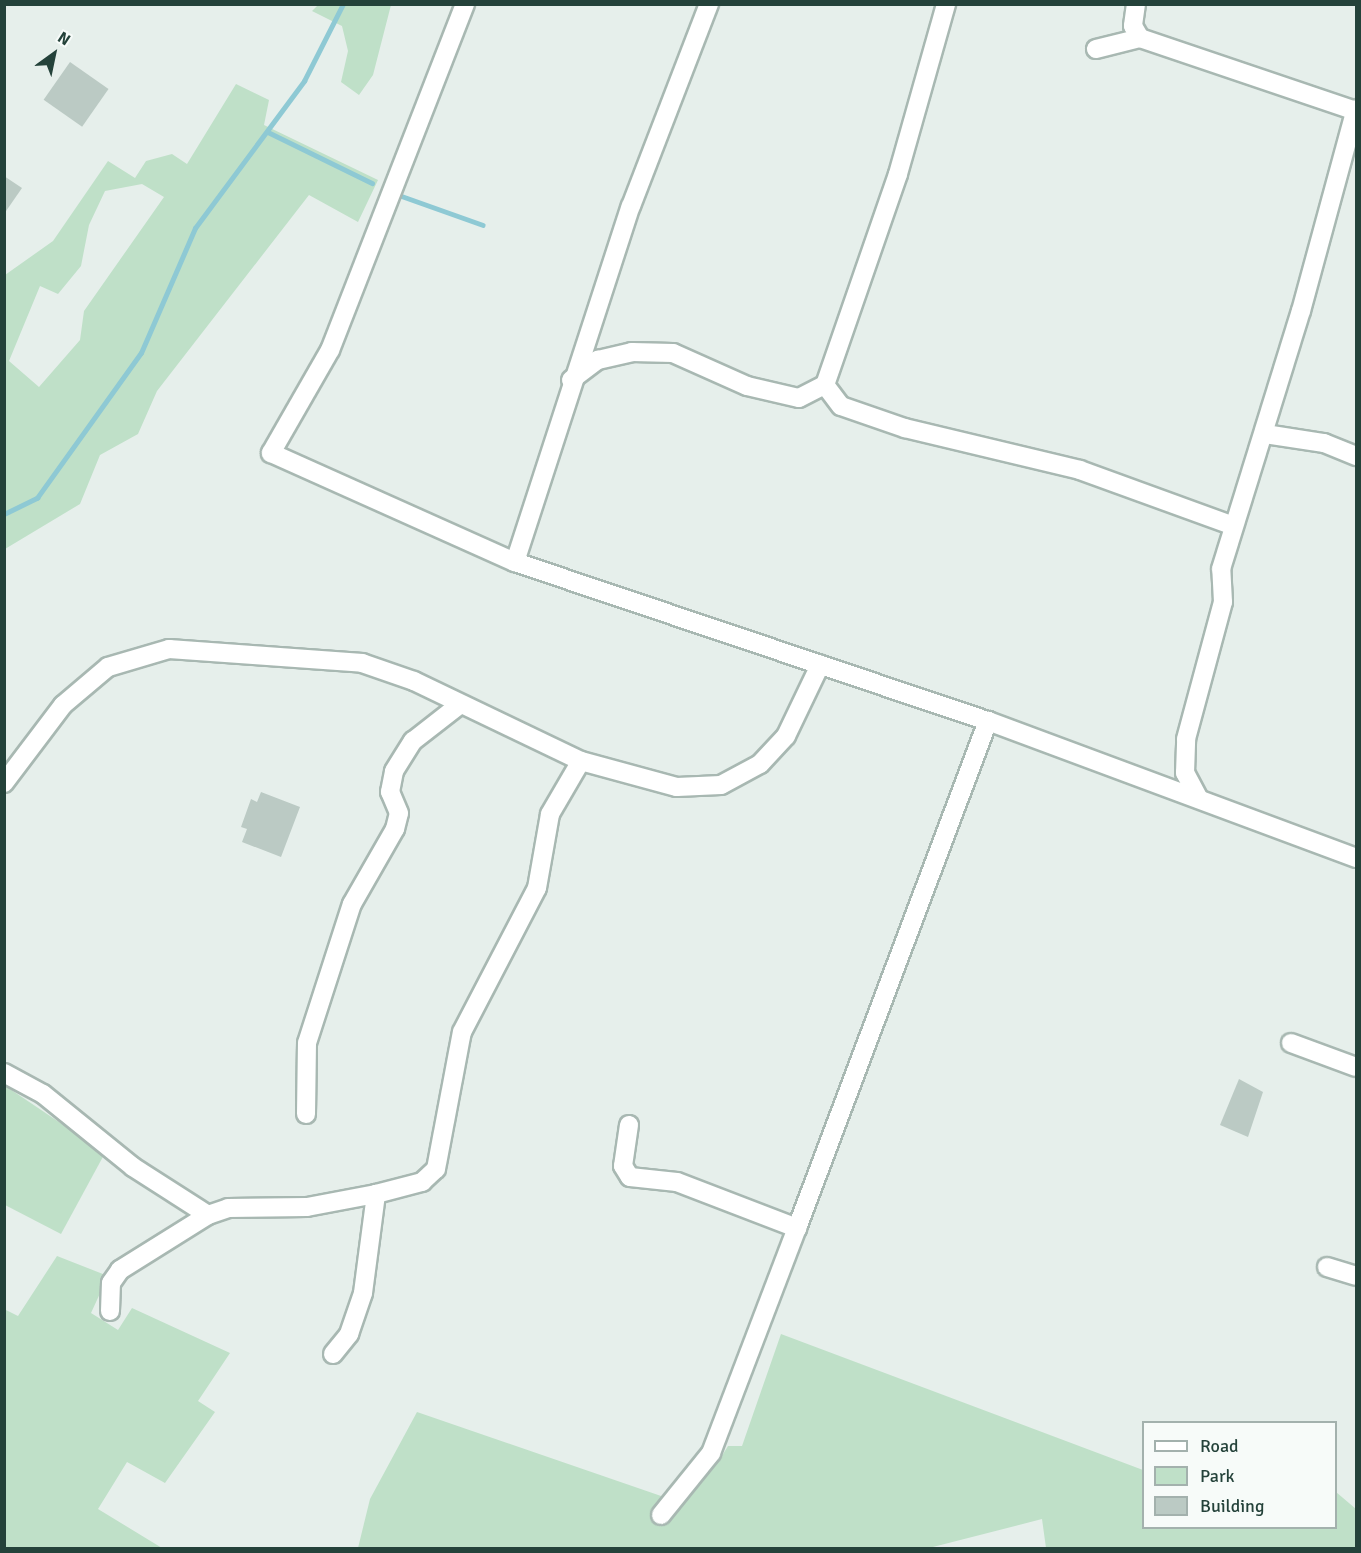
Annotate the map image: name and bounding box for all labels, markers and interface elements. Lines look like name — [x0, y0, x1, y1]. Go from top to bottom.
north arrow — [24, 24, 84, 84]
text: N — [54, 27, 74, 50]
legend — [1142, 1421, 1337, 1529]
text: Road — [1200, 1435, 1239, 1457]
text: Park — [1200, 1465, 1235, 1487]
text: Building — [1200, 1495, 1264, 1517]

